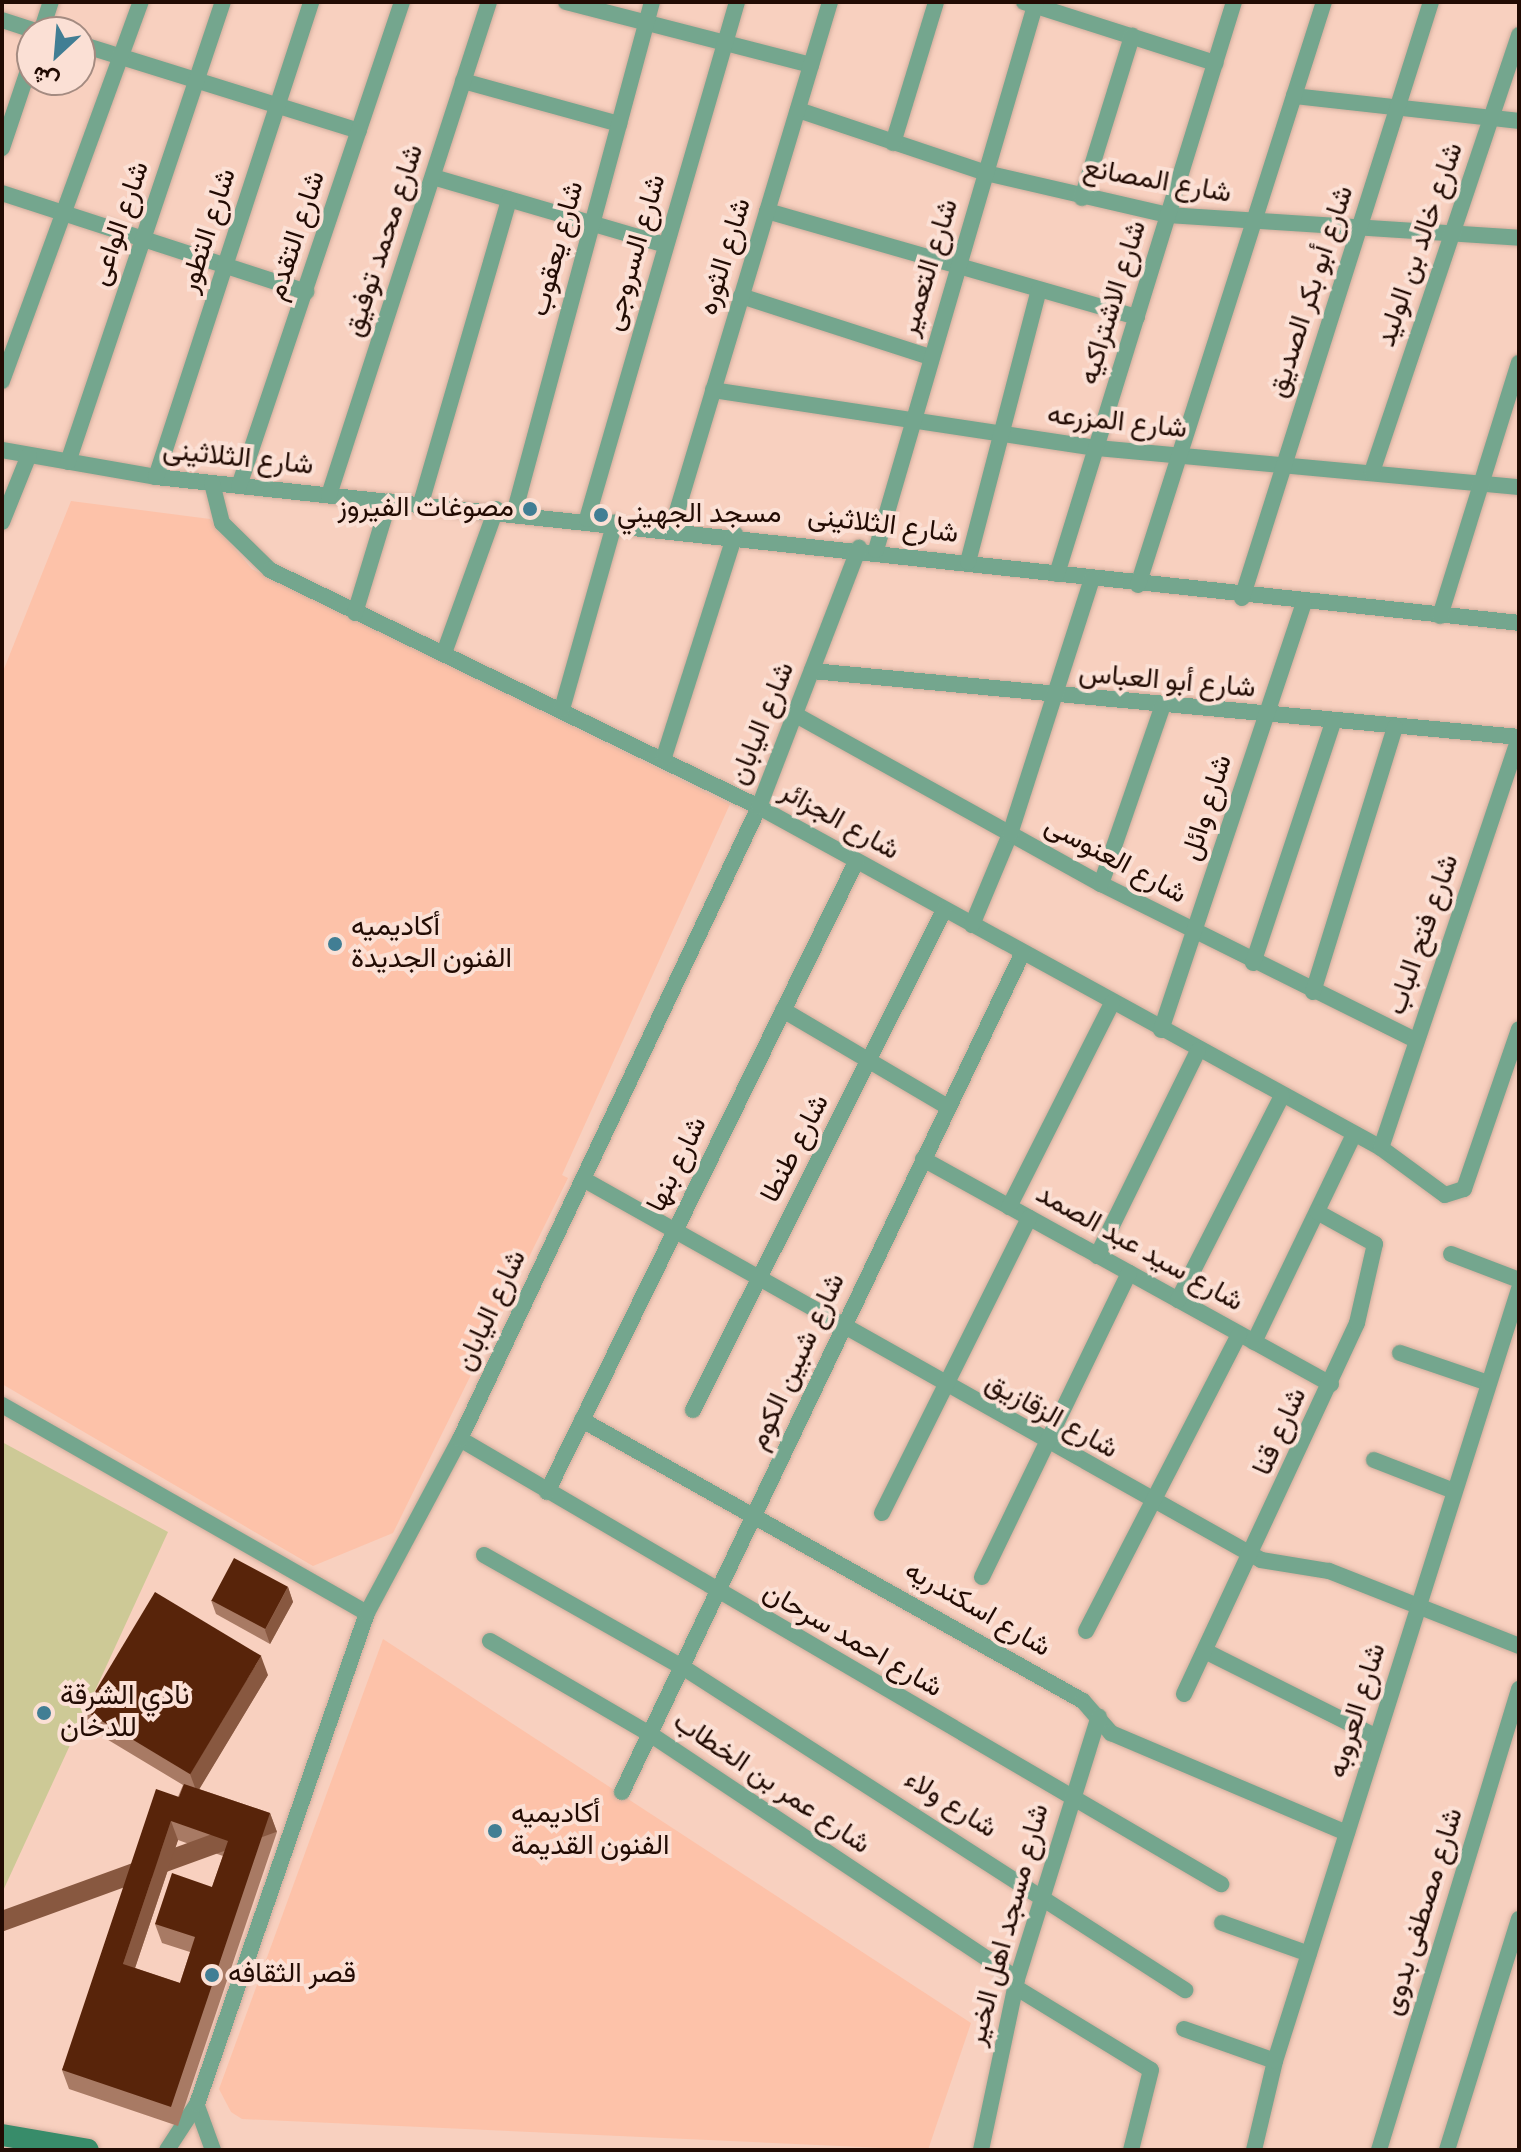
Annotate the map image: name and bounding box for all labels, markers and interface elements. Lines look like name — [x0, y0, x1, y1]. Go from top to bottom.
north arrow — [16, 16, 96, 96]
text: ش — [28, 58, 64, 94]
street label: شارع خالد بن الوليد — [1370, 139, 1472, 351]
street label: شارع محمد توفيق — [338, 141, 432, 341]
street label: شارع المصانع — [1080, 152, 1234, 212]
street label: شارع الواعى — [84, 157, 158, 291]
street label: شارع التطور — [173, 165, 245, 297]
street label: شارع التقدم — [260, 167, 334, 305]
street label: شارع السروجى — [598, 171, 674, 335]
street label: شارع يعقوب — [524, 178, 592, 320]
street label: شارع أبو بكر الصديق — [1262, 182, 1362, 402]
street label: شارع الثوره — [692, 195, 760, 319]
street label: شارع التعمير — [893, 195, 967, 341]
street label: شارع الاشتراكيه — [1073, 217, 1155, 389]
street label: شارع المزرعه — [1045, 399, 1189, 447]
street label: شارع الثلاثينى — [161, 434, 315, 484]
place label: مصوغات الفيروز — [338, 492, 514, 526]
place label: مسجد الجهيني — [617, 498, 781, 532]
marker: مصوغات الفيروز — [521, 500, 539, 518]
street label: شارع الثلاثينى — [806, 500, 960, 552]
marker: مسجد الجهيني — [592, 506, 610, 524]
street label: شارع اليابان — [723, 658, 803, 790]
street label: شارع أبو العباس — [1077, 658, 1257, 706]
street label: شارع وائل — [1175, 751, 1241, 865]
street label: شارع الجزائر — [773, 775, 905, 869]
street label: شارع العنوسى — [1038, 810, 1192, 912]
street label: شارع فتح الباب — [1381, 850, 1467, 1020]
place label: أكاديميه الفنون الجديدة — [351, 911, 512, 977]
marker: أكاديميه الفنون الجديدة — [326, 935, 344, 953]
street label: شارع طنطا — [755, 1089, 837, 1209]
street label: شارع بنها — [641, 1112, 715, 1218]
street label: شارع سيد عبد الصمد — [1029, 1178, 1249, 1320]
street label: شارع اليابان — [449, 1245, 535, 1377]
street label: شارع شبين الكوم — [743, 1269, 853, 1455]
street label: شارع الزقازيق — [979, 1367, 1123, 1467]
street label: شارع قنا — [1247, 1383, 1315, 1481]
street label: شارع اسكندريه — [898, 1555, 1056, 1665]
street label: شارع احمد سرحان — [756, 1576, 948, 1706]
street label: شارع العروبه — [1322, 1640, 1394, 1782]
place label: نادي الشرقة للدخان — [60, 1680, 189, 1746]
marker: نادي الشرقة للدخان — [35, 1704, 53, 1722]
street label: شارع عمر بن الخطاب — [666, 1706, 876, 1862]
street label: شارع ولاء — [898, 1764, 1002, 1846]
place label: أكاديميه الفنون القديمة — [511, 1798, 670, 1864]
street label: شارع مسجد اهل الخير — [961, 1800, 1057, 2050]
street label: شارع مصطفى بدوى — [1377, 1804, 1471, 2020]
marker: أكاديميه الفنون القديمة — [486, 1822, 504, 1840]
place label: قصر الثقافه — [228, 1958, 356, 1992]
marker: قصر الثقافه — [203, 1966, 221, 1984]

